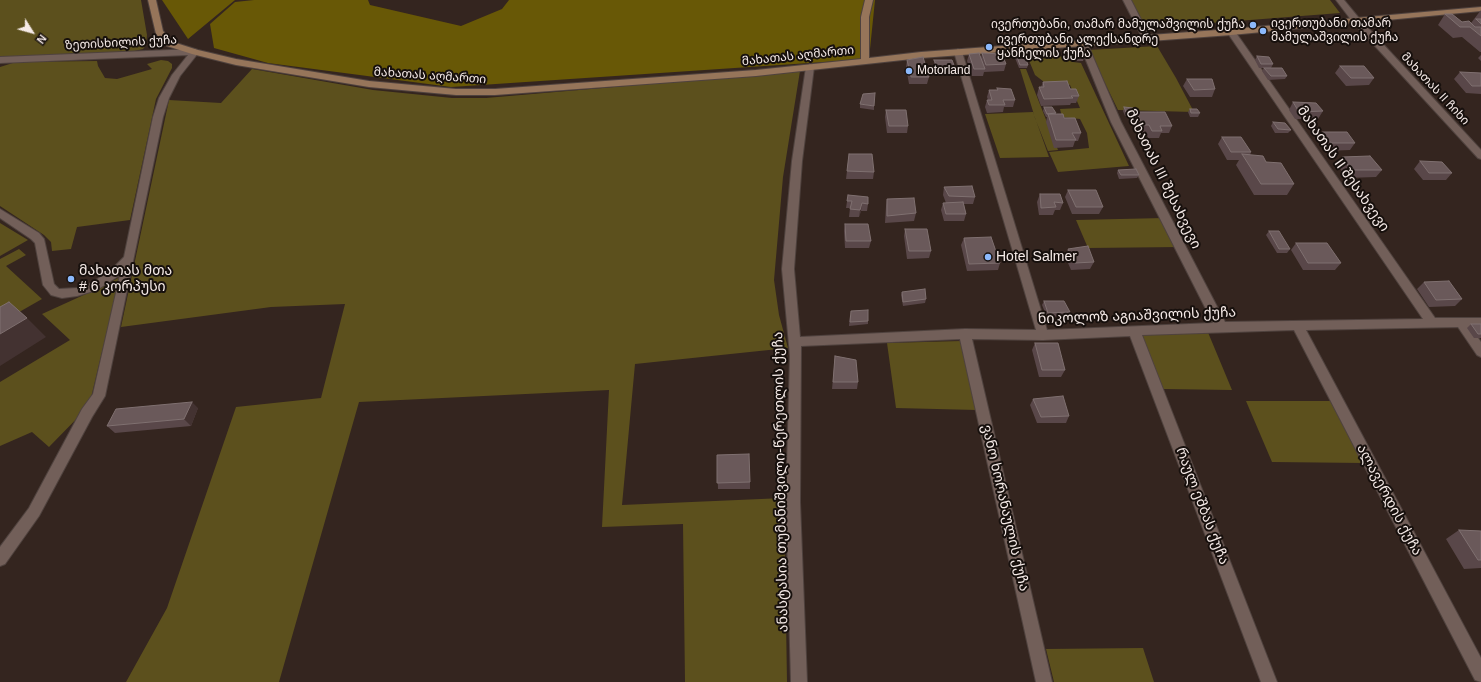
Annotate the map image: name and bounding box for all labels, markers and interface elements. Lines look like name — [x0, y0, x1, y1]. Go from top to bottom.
north arrow — [12, 12, 52, 52]
place label: ივერთუბანი თამარ მამულაშვილის ქუჩა — [1271, 17, 1398, 45]
place label: ივერთუბანი, თამარ მამულაშვილის ქუჩა — [991, 18, 1245, 32]
marker: ივერთუბანი, თამარ მამულაშვილის ქუჩა — [1248, 20, 1258, 30]
marker: ივერთუბანი თამარ მამულაშვილის ქუჩა — [1258, 26, 1268, 36]
text: N — [34, 32, 49, 46]
street label: ზეთისხილის ქუჩა — [65, 33, 177, 53]
place label: ივერთუბანი ალექსანდრე ყანჩელის ქუჩა — [997, 33, 1158, 61]
marker: ივერთუბანი ალექსანდრე ყანჩელის ქუჩა — [984, 42, 994, 52]
street label: მახათას აღმართი — [741, 43, 855, 69]
street label: მახათას II ჩიხი — [1398, 50, 1472, 128]
place label: Motorland — [917, 64, 970, 78]
street label: მახათას აღმართი — [373, 65, 487, 87]
marker: Motorland — [904, 66, 914, 76]
street label: მახათას II შესახვევი — [1293, 103, 1393, 235]
street label: მახათას III შესახვევი — [1122, 106, 1204, 252]
place label: Hotel Salmer — [996, 249, 1077, 265]
marker: Hotel Salmer — [983, 252, 993, 262]
place label: მახათას მთა # 6 კორპუსი — [79, 263, 172, 296]
marker: მახათას მთა # 6 კორპუსი — [66, 274, 76, 284]
street label: ნიკოლოზ აგიაშვილის ქუჩა — [1038, 304, 1236, 328]
street label: ანასტასია თუმანიშვილი-წერეთლის ქუჩა — [770, 332, 792, 632]
street label: ვანო ხორანაულის ქუჩა — [978, 423, 1032, 593]
street label: ალავერდის ქუჩა — [1353, 442, 1425, 558]
street label: რაულ ეშბას ქუჩა — [1172, 445, 1232, 567]

